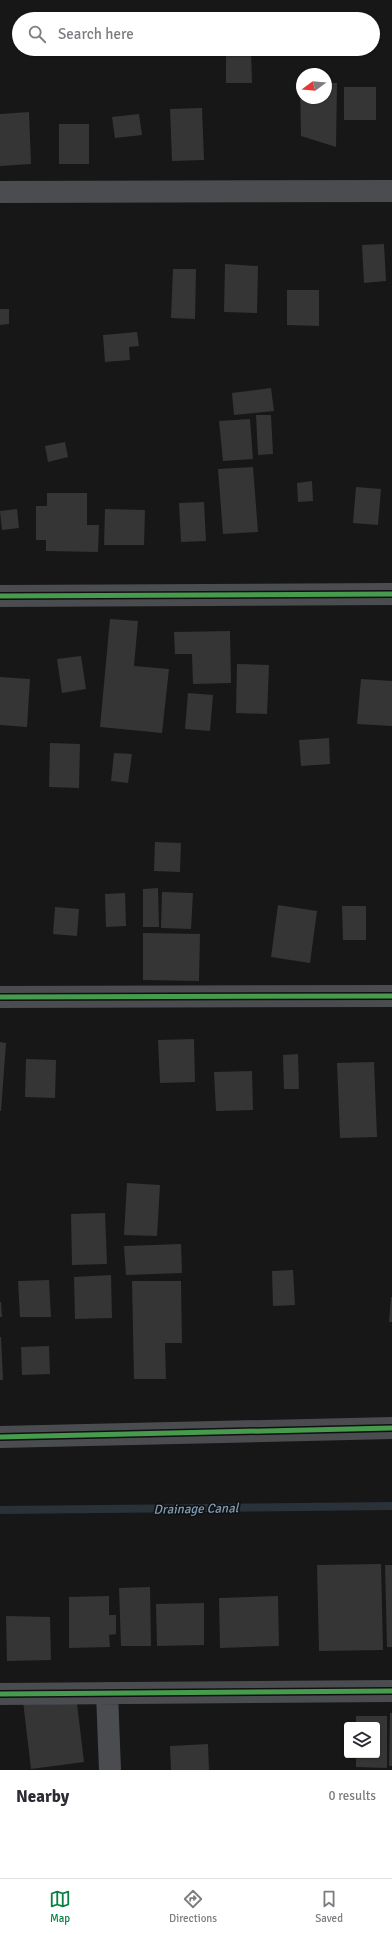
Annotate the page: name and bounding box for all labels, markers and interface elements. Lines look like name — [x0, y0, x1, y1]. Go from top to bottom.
search box — [12, 12, 380, 56]
icon: search — [26, 23, 48, 45]
text: Search here — [58, 25, 134, 43]
north arrow — [296, 68, 332, 104]
water label: Drainage Canal — [153, 1500, 240, 1518]
map controls — [344, 1722, 380, 1758]
button: layers — [344, 1722, 380, 1758]
text: Nearby — [16, 1786, 69, 1807]
text: 0 results — [328, 1788, 376, 1804]
tab: Map — [49, 1888, 71, 1925]
tab: Directions — [169, 1888, 217, 1925]
tab: Saved — [315, 1888, 343, 1925]

